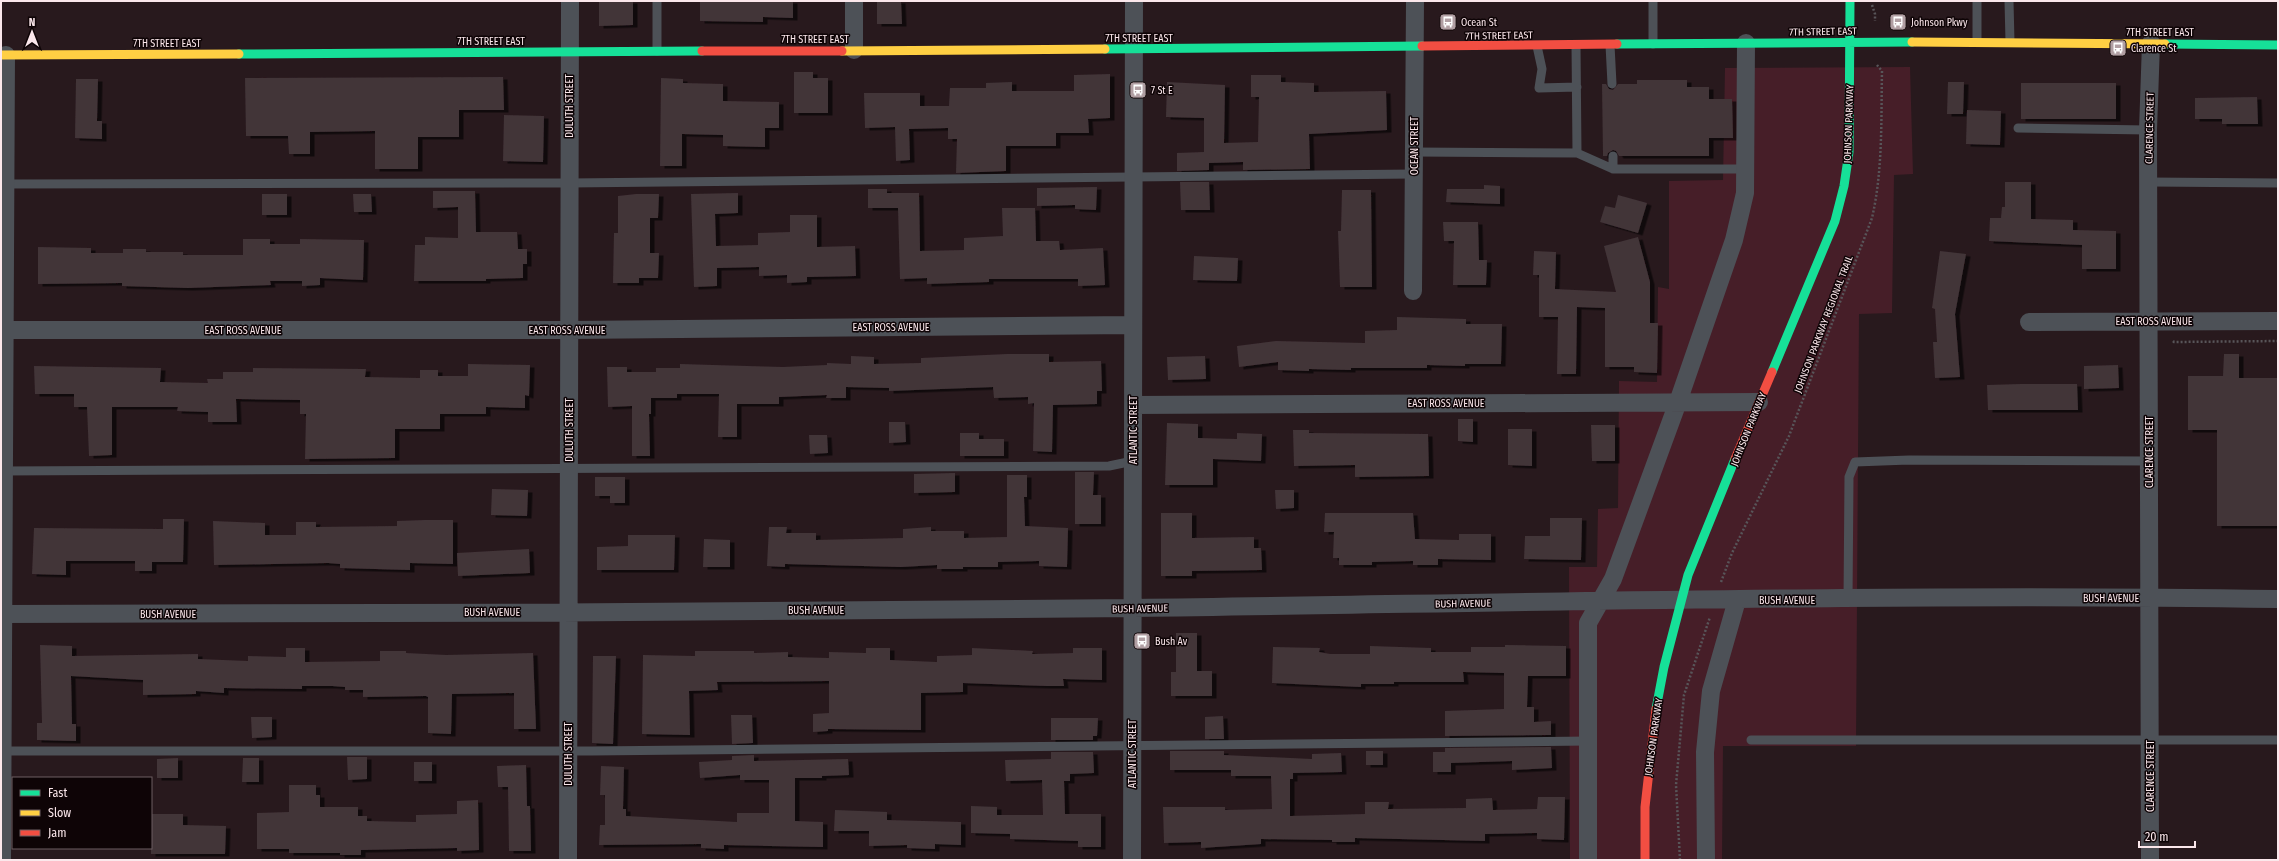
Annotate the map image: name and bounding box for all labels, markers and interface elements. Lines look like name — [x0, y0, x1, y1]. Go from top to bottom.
north arrow — [12, 12, 52, 52]
bus stop icon: Ocean St — [1438, 12, 1458, 32]
bus stop icon: Johnson Pkwy — [1888, 12, 1908, 32]
text: N — [29, 16, 35, 29]
place label: Ocean St — [1461, 17, 1498, 29]
place label: Johnson Pkwy — [1911, 17, 1968, 29]
street label: 7TH STREET EAST — [1789, 25, 1857, 39]
street label: 7TH STREET EAST — [2126, 27, 2194, 39]
street label: 7TH STREET EAST — [1465, 29, 1533, 43]
street label: 7TH STREET EAST — [1105, 33, 1173, 45]
street label: 7TH STREET EAST — [781, 34, 849, 46]
street label: 7TH STREET EAST — [457, 36, 525, 48]
street label: 7TH STREET EAST — [133, 38, 201, 50]
bus stop icon: Clarence St — [2108, 38, 2128, 58]
place label: Clarence St — [2131, 43, 2177, 55]
street label: DULUTH STREET — [564, 74, 576, 138]
bus stop icon: 7 St E — [1128, 80, 1148, 100]
street label: JOHNSON PARKWAY — [1842, 84, 1856, 164]
place label: 7 St E — [1151, 85, 1173, 97]
street label: CLARENCE STREET — [2143, 92, 2157, 164]
street label: OCEAN STREET — [1409, 116, 1421, 175]
street label: JOHNSON PARKWAY REGIONAL TRAIL — [1792, 253, 1856, 395]
street label: EAST ROSS AVENUE — [2116, 316, 2193, 328]
street label: EAST ROSS AVENUE — [853, 322, 930, 334]
street label: EAST ROSS AVENUE — [205, 325, 282, 337]
street label: EAST ROSS AVENUE — [529, 325, 606, 337]
street label: JOHNSON PARKWAY — [1729, 391, 1769, 468]
street label: ATLANTIC STREET — [1128, 395, 1140, 464]
street label: DULUTH STREET — [564, 398, 576, 462]
street label: EAST ROSS AVENUE — [1408, 398, 1485, 410]
street label: CLARENCE STREET — [2144, 416, 2156, 488]
street label: BUSH AVENUE — [2083, 593, 2139, 605]
street label: BUSH AVENUE — [1759, 595, 1815, 607]
street label: BUSH AVENUE — [1435, 598, 1492, 610]
street label: BUSH AVENUE — [1112, 603, 1169, 615]
street label: BUSH AVENUE — [788, 605, 844, 617]
street label: BUSH AVENUE — [464, 607, 520, 619]
street label: BUSH AVENUE — [140, 609, 196, 621]
bus stop icon: Bush Av — [1132, 631, 1152, 651]
place label: Bush Av — [1155, 636, 1188, 648]
street label: JOHNSON PARKWAY — [1643, 697, 1665, 777]
street label: ATLANTIC STREET — [1127, 719, 1139, 788]
street label: DULUTH STREET — [563, 722, 575, 786]
street label: CLARENCE STREET — [2145, 740, 2157, 812]
legend — [12, 777, 152, 849]
text: Fast — [48, 786, 67, 800]
text: Slow — [48, 806, 71, 820]
scale bar — [2139, 823, 2195, 849]
text: Jam — [48, 826, 66, 840]
text: 20 m — [2145, 830, 2169, 844]

